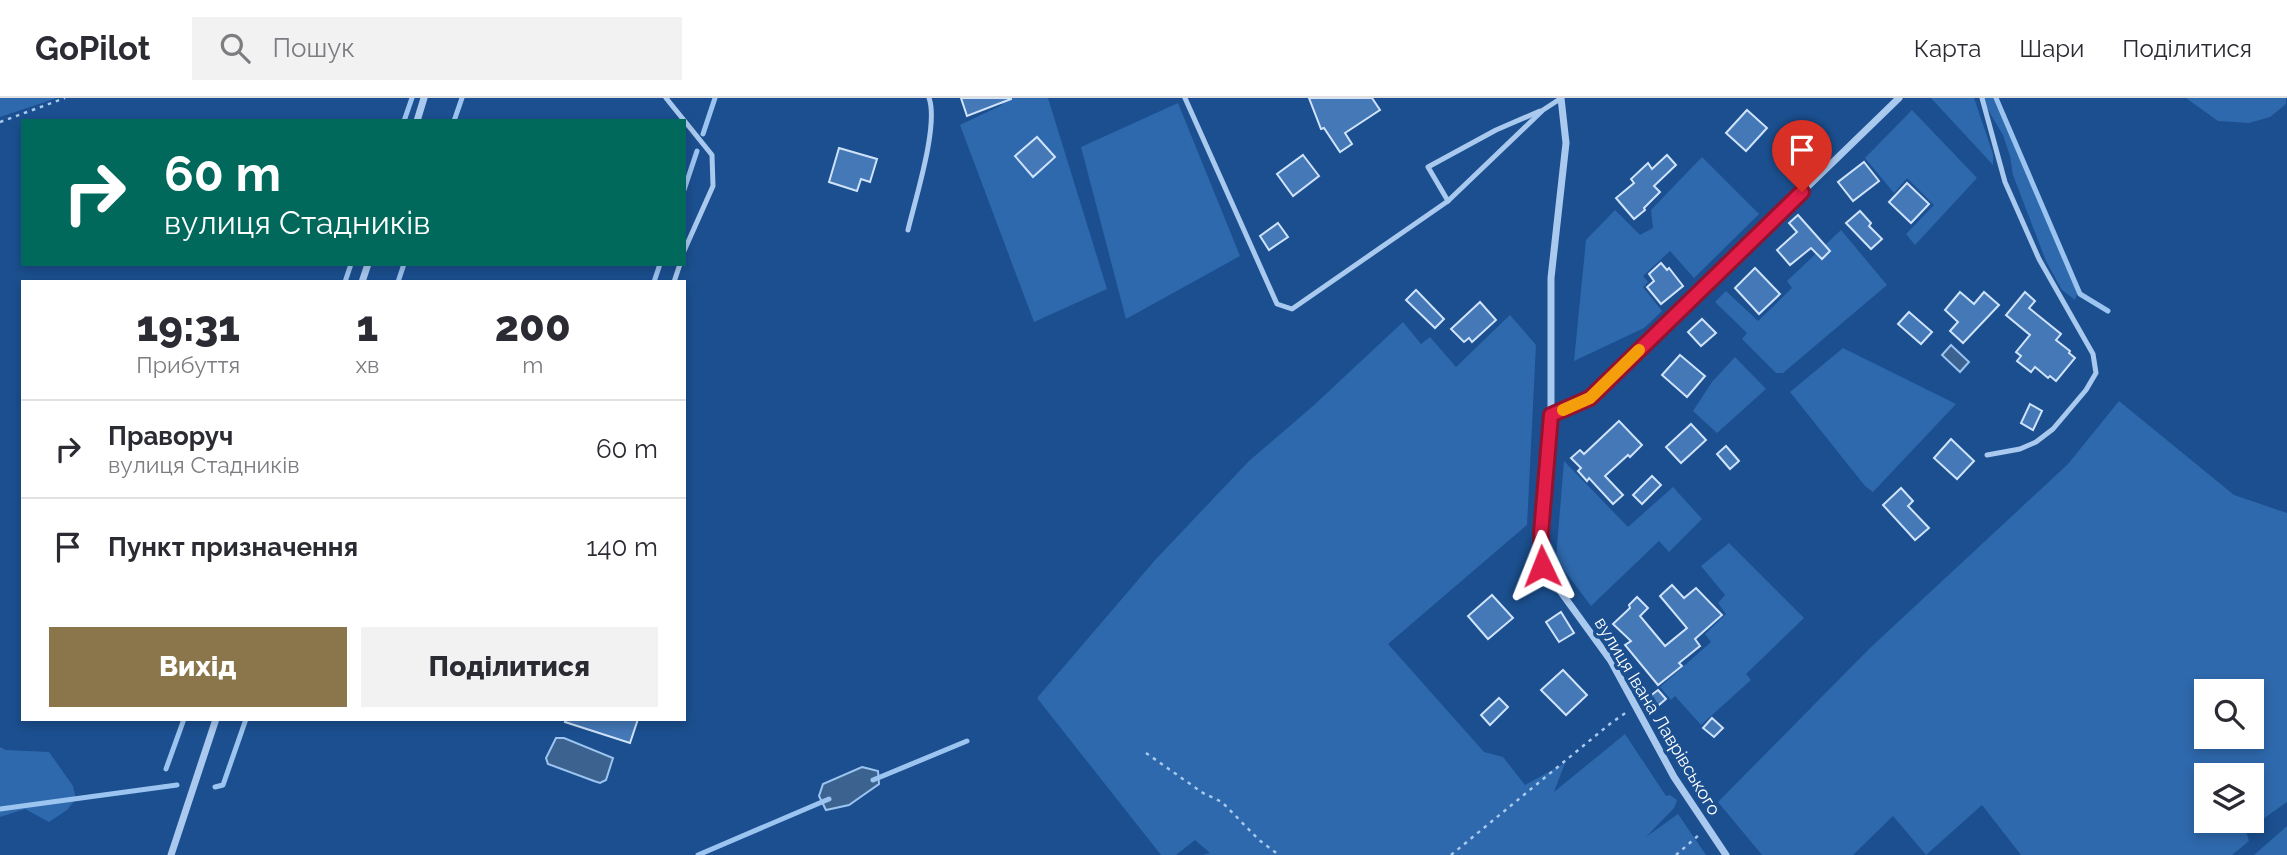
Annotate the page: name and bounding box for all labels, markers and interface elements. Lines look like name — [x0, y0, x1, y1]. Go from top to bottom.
search box — [192, 17, 682, 80]
text: GoPilot — [35, 29, 150, 68]
icon: search — [216, 29, 254, 67]
text: Пошук — [272, 33, 355, 63]
text: Карта — [1914, 34, 1981, 63]
text: Шари — [2019, 34, 2084, 63]
text: Поділитися — [2122, 34, 2252, 63]
pin — [1772, 120, 1832, 192]
icon: arrive — [1783, 131, 1821, 169]
text: 60 m — [164, 145, 281, 202]
icon: right — [49, 147, 140, 238]
text: вулиця Стадників — [164, 204, 430, 241]
text: 19:31 — [136, 302, 240, 351]
text: 1 — [357, 302, 378, 351]
text: 200 — [495, 302, 571, 351]
text: Прибуття — [136, 351, 240, 378]
text: хв — [356, 351, 379, 378]
text: m — [522, 351, 543, 378]
text: Праворуч — [108, 421, 233, 451]
icon: right — [49, 430, 87, 468]
text: 60 m — [596, 434, 658, 464]
text: вулиця Стадників — [108, 451, 300, 478]
icon: arrive — [49, 528, 87, 566]
position arrow — [1505, 529, 1579, 603]
text: Пункт призначення — [108, 532, 358, 562]
text: 140 m — [586, 532, 658, 562]
street label: вулиця Івана Лаврівського — [1591, 613, 1726, 819]
button: Вихід — [49, 627, 347, 707]
button: Поділитися — [361, 627, 658, 707]
map controls — [2194, 679, 2264, 833]
button: search — [2194, 679, 2264, 749]
button: layers — [2194, 763, 2264, 833]

